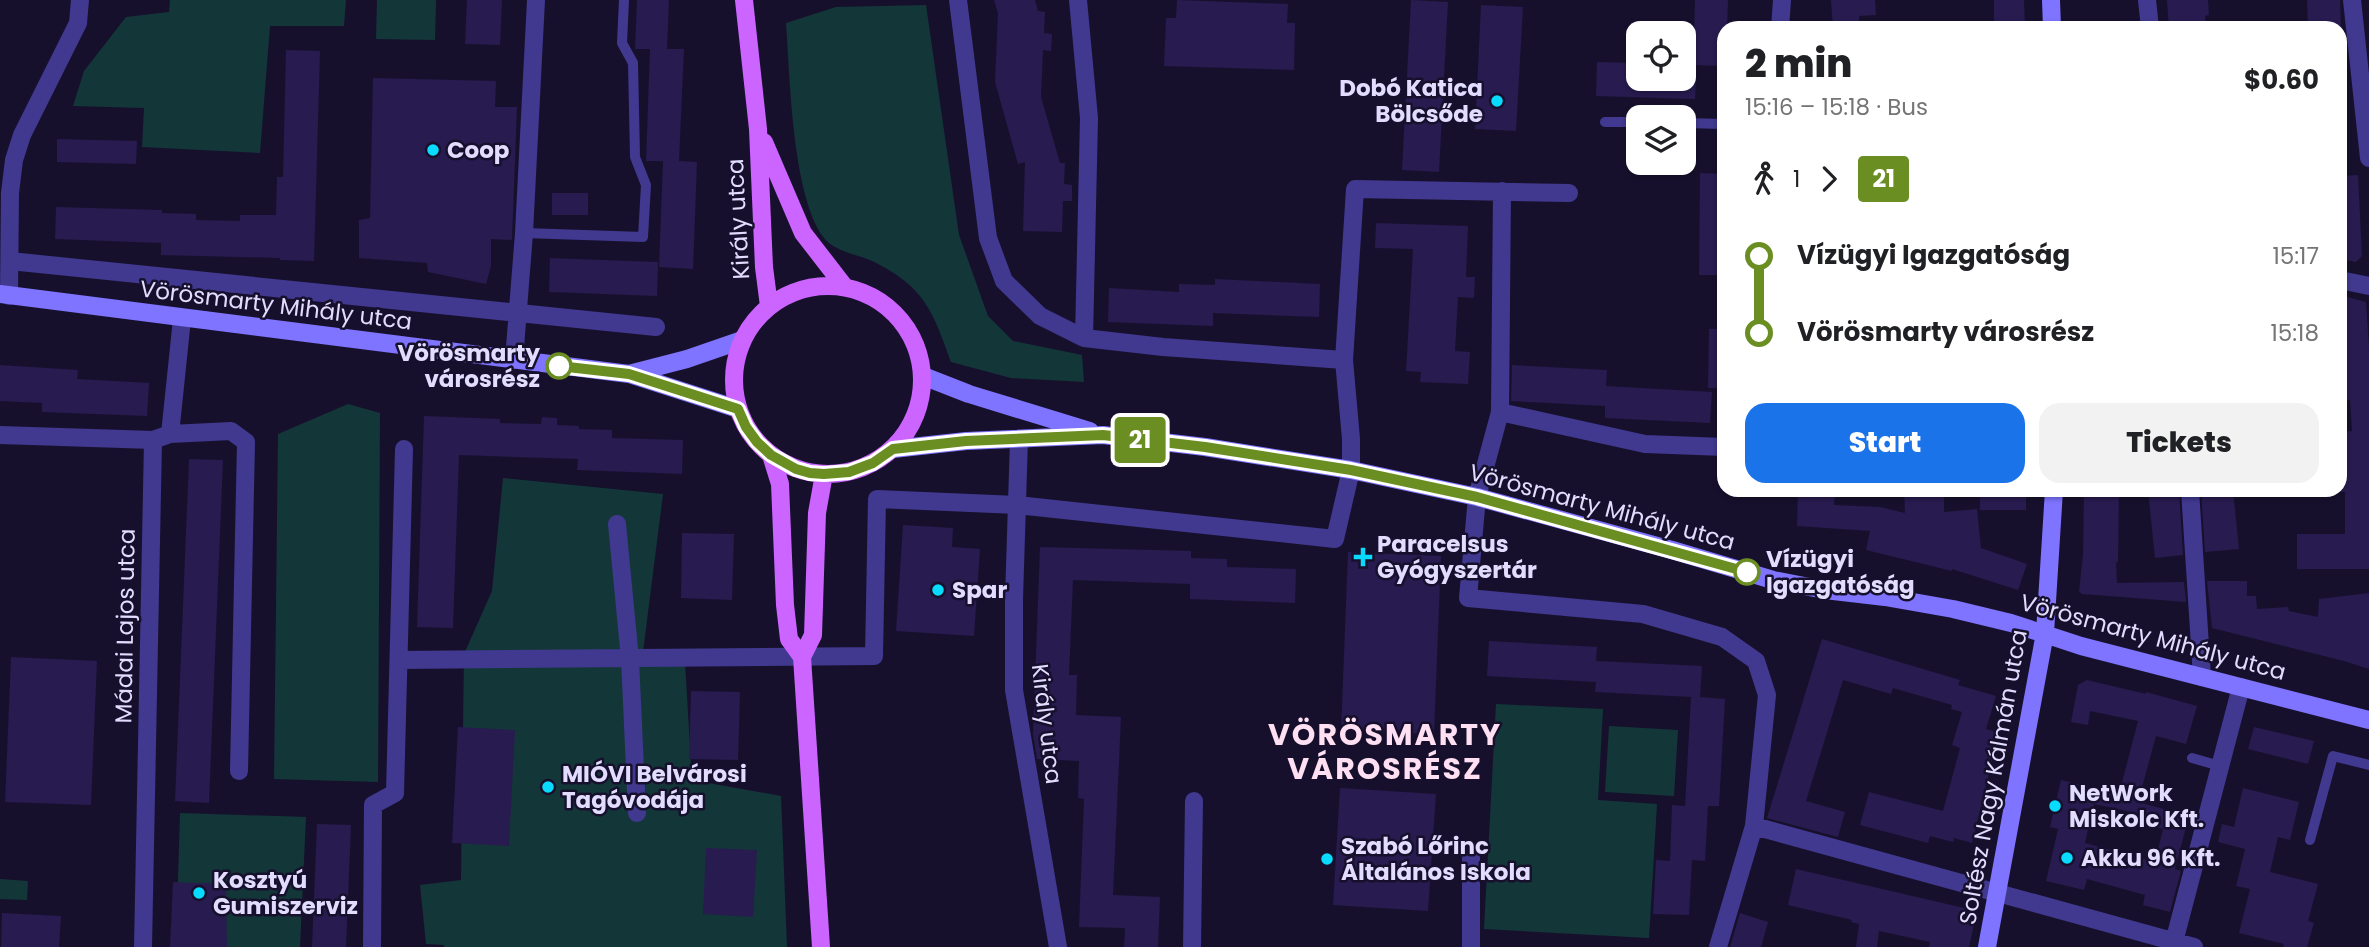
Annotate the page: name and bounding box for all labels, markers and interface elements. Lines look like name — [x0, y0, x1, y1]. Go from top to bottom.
map controls — [1626, 21, 1696, 175]
button: locate — [1626, 21, 1696, 91]
text: 2 min — [1745, 37, 1852, 90]
text: $0.60 — [2244, 62, 2319, 98]
place label: Dobó Katica Bölcsőde — [1339, 72, 1483, 130]
text: 15:16 – 15:18 · Bus — [1745, 91, 1928, 123]
marker: Dobó Katica Bölcsőde — [1489, 93, 1505, 109]
button: layers — [1626, 105, 1696, 175]
place label: Coop — [447, 134, 509, 166]
marker: Coop — [425, 142, 441, 158]
street label: Király utca — [719, 158, 757, 280]
icon: walk — [1745, 160, 1783, 198]
icon: forward — [1810, 160, 1848, 198]
text: 21 — [1872, 162, 1895, 195]
text: 1 — [1793, 163, 1800, 195]
text: Vízügyi Igazgatóság — [1797, 237, 2070, 273]
text: 15:17 — [2272, 240, 2319, 272]
street label: Vörösmarty Mihály utca — [138, 272, 414, 338]
text: Vörösmarty városrész — [1797, 314, 2094, 350]
text: 15:18 — [2270, 317, 2319, 349]
place label: Vörösmarty városrész — [398, 337, 540, 395]
marker: Vörösmarty városrész — [546, 353, 572, 379]
button: Start — [1745, 403, 2025, 483]
button: Tickets — [2039, 403, 2319, 483]
line badge: 21 — [1108, 417, 1172, 463]
text: 21 — [1129, 423, 1151, 456]
street label: Vörösmarty Mihály utca — [1466, 456, 1738, 558]
street label: Mádai Lajos utca — [107, 528, 143, 724]
place label: Paracelsus Gyógyszertár — [1377, 528, 1537, 586]
place label: Vízügyi Igazgatóság — [1766, 543, 1915, 601]
marker: Paracelsus Gyógyszertár — [1355, 549, 1371, 565]
marker: Vízügyi Igazgatóság — [1734, 559, 1760, 585]
place label: Spar — [952, 574, 1007, 606]
marker: Spar — [930, 582, 946, 598]
street label: Vörösmarty Mihály utca — [2017, 586, 2289, 688]
street label: Soltész Nagy Kálmán utca — [1951, 627, 2035, 927]
street label: Király utca — [1024, 662, 1070, 786]
district label: VÖRÖSMARTY VÁROSRÉSZ — [1268, 713, 1502, 790]
place label: MIÓVI Belvárosi Tagóvodája — [562, 758, 747, 816]
place label: NetWork Miskolc Kft. — [2069, 777, 2204, 835]
marker: MIÓVI Belvárosi Tagóvodája — [540, 779, 556, 795]
marker: NetWork Miskolc Kft. — [2047, 798, 2063, 814]
place label: Szabó Lőrinc Általános Iskola — [1341, 830, 1531, 888]
place label: Akku 96 Kft. — [2081, 842, 2221, 874]
marker: Akku 96 Kft. — [2059, 850, 2075, 866]
marker: Szabó Lőrinc Általános Iskola — [1319, 851, 1335, 867]
place label: Kosztyú Gumiszerviz — [213, 864, 358, 922]
marker: Kosztyú Gumiszerviz — [191, 885, 207, 901]

